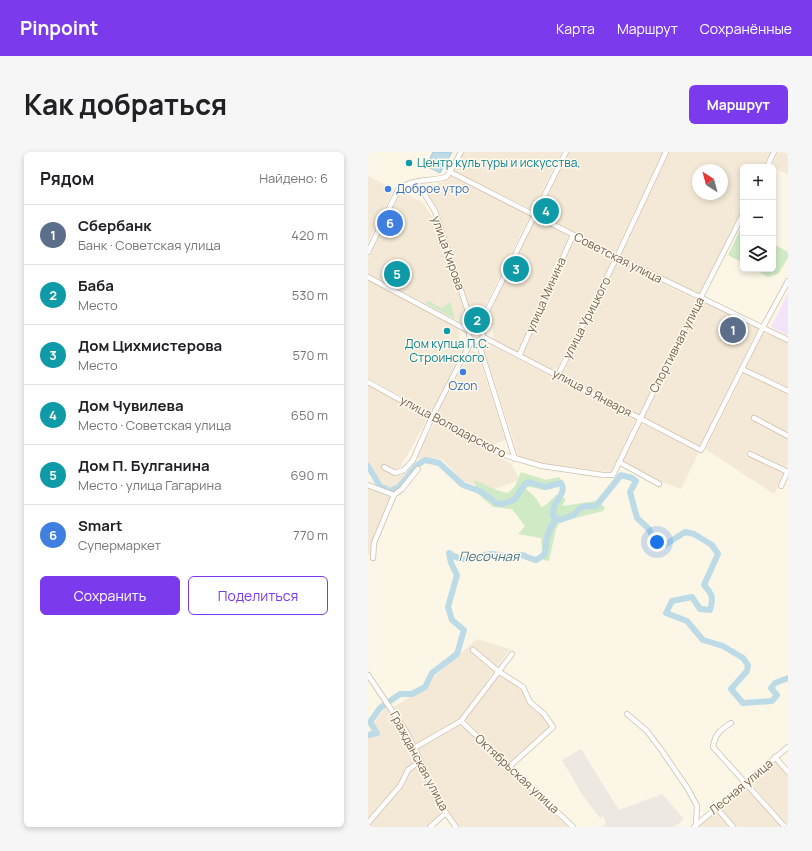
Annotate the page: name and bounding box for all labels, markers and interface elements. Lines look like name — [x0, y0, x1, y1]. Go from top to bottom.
text: Pinpoint — [20, 15, 98, 41]
text: Карта — [556, 19, 595, 38]
text: Маршрут — [617, 19, 678, 38]
text: Сохранённые — [700, 19, 792, 38]
text: Как добраться — [24, 85, 227, 123]
button: Маршрут — [689, 85, 788, 124]
place label: Центр культуры и искусства, — [417, 154, 581, 171]
marker: Центр культуры и искусства, — [404, 158, 414, 168]
north arrow — [692, 164, 728, 200]
map controls — [740, 164, 776, 272]
button: + — [740, 164, 776, 200]
text: Рядом — [40, 167, 94, 190]
text: Найдено: 6 — [259, 169, 328, 187]
place label: Доброе утро — [396, 180, 469, 197]
marker: Доброе утро — [383, 184, 393, 194]
pin: 4 — [533, 196, 559, 226]
button: − — [740, 200, 776, 236]
pin: 6 — [377, 208, 403, 238]
street label: улица Кирова — [428, 213, 469, 292]
text: Сбербанк — [78, 215, 151, 236]
text: 1 — [50, 226, 56, 244]
text: 420 m — [291, 226, 328, 244]
street label: Советская улица — [571, 228, 665, 287]
text: Банк · Советская улица — [78, 236, 221, 254]
button: layers — [740, 236, 776, 272]
pin: 3 — [503, 254, 529, 284]
street label: улица Минина — [521, 254, 570, 335]
pin: 5 — [384, 259, 410, 289]
street label: улица Урицкого — [559, 274, 615, 362]
text: Баба — [78, 275, 114, 296]
text: 2 — [49, 286, 57, 304]
text: 530 m — [292, 286, 328, 304]
street label: Спортивная улица — [645, 294, 708, 396]
text: Место — [78, 296, 118, 314]
pin: 2 — [464, 305, 490, 335]
pin: 1 — [720, 315, 746, 345]
marker: Дом купца П.С. Строинского — [442, 326, 452, 336]
text: Дом Цихмистерова — [78, 335, 222, 356]
place label: Дом купца П.С. Строинского — [405, 335, 489, 366]
text: 3 — [49, 346, 57, 364]
text: 570 m — [292, 346, 328, 364]
text: Место — [78, 356, 118, 374]
street label: улица 9 Января — [550, 364, 635, 421]
marker: Ozon — [458, 367, 468, 377]
place label: Ozon — [449, 377, 477, 394]
street label: улица Володарского — [397, 391, 509, 462]
text: Дом Чувилева — [78, 395, 184, 416]
text: 4 — [49, 406, 57, 424]
text: 650 m — [291, 406, 328, 424]
text: Место · Советская улица — [78, 416, 231, 434]
text: Дом П. Булганина — [78, 455, 210, 476]
text: 5 — [49, 466, 57, 484]
text: 690 m — [290, 466, 328, 484]
text: Место · улица Гагарина — [78, 476, 221, 494]
text: Smart — [78, 515, 122, 536]
text: 6 — [49, 526, 57, 544]
text: 770 m — [293, 526, 328, 544]
your location — [647, 532, 667, 552]
text: Супермаркет — [78, 536, 161, 554]
water label: Песочная — [459, 547, 521, 565]
button: Сохранить — [40, 576, 180, 615]
button: Поделиться — [188, 576, 328, 615]
street label: Гражданская улица — [386, 708, 453, 814]
street label: Октябрьская улица — [471, 730, 563, 817]
street label: Лесная улица — [705, 755, 776, 818]

